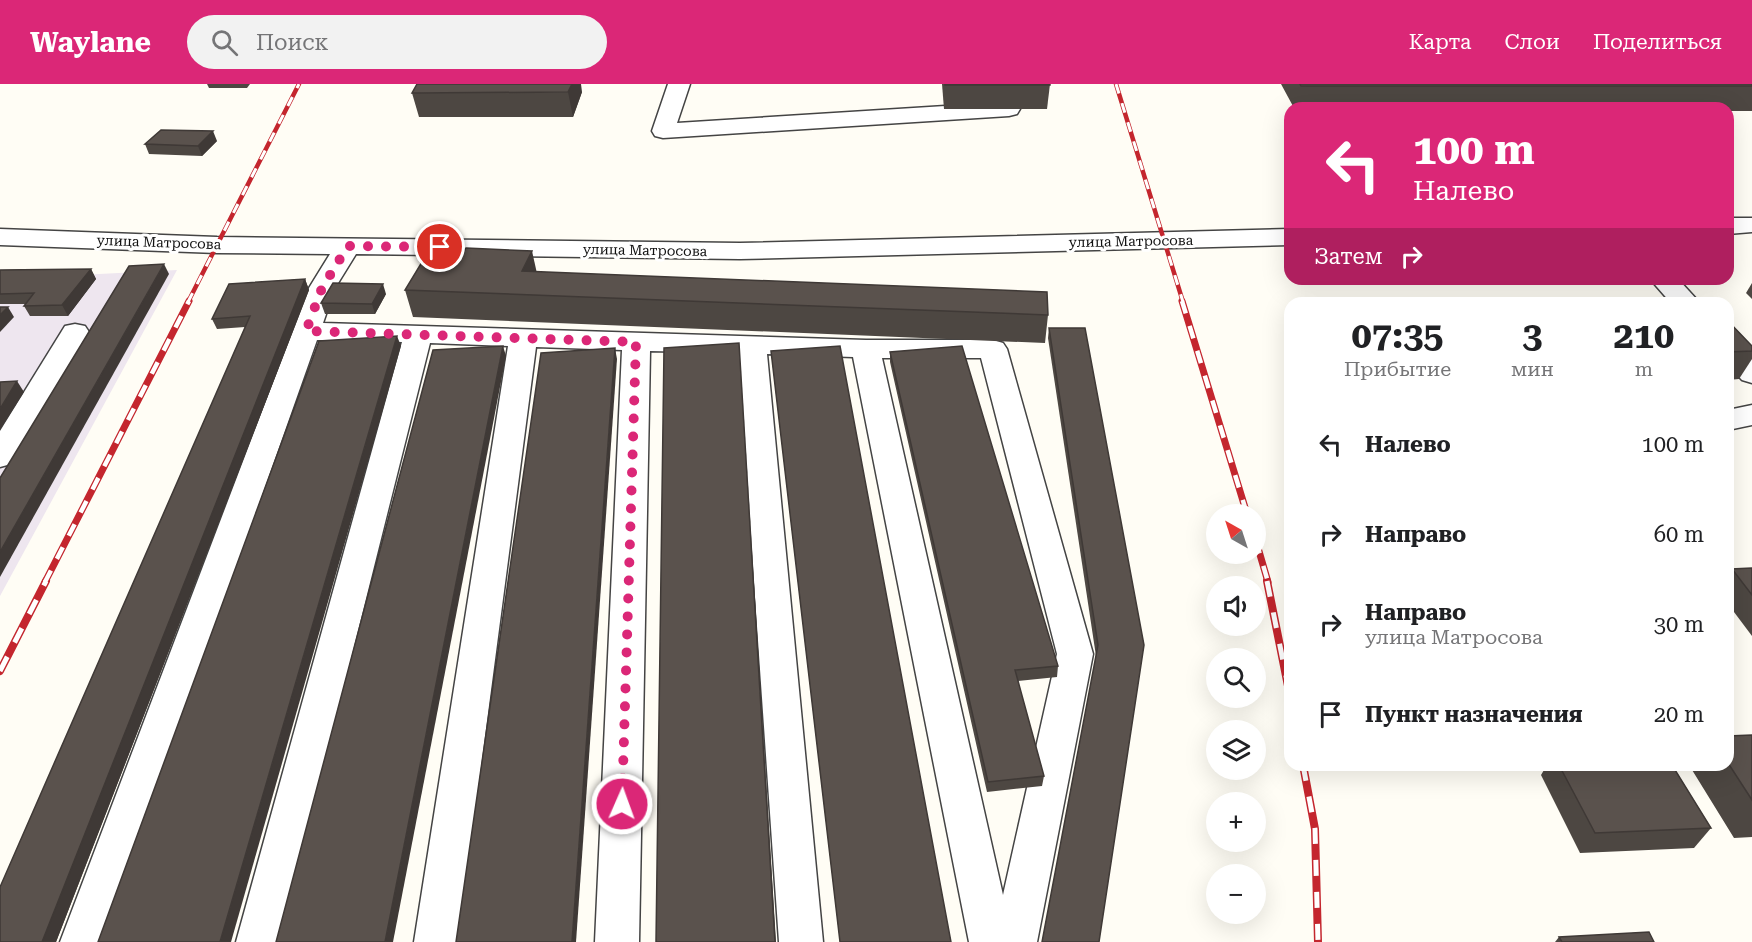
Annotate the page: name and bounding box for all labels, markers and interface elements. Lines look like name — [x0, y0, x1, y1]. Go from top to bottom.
search box — [187, 15, 607, 69]
text: Waylane — [30, 26, 151, 59]
icon: search — [208, 26, 241, 59]
text: Поиск — [256, 30, 328, 55]
text: Карта — [1409, 30, 1472, 54]
text: Слои — [1505, 30, 1560, 54]
text: Поделиться — [1593, 30, 1722, 54]
text: 100 m — [1413, 125, 1535, 174]
icon: left — [1314, 126, 1392, 204]
text: Налево — [1413, 175, 1514, 207]
pin — [414, 221, 465, 272]
icon: arrive — [423, 230, 456, 263]
street label: улица Матросова — [97, 232, 222, 252]
street label: улица Матросова — [1069, 232, 1194, 250]
icon: right — [1395, 240, 1428, 273]
street label: улица Матросова — [583, 241, 708, 259]
text: Затем — [1314, 244, 1383, 269]
text: 07:35 — [1352, 315, 1443, 357]
text: 3 — [1522, 315, 1542, 357]
text: 210 — [1614, 315, 1674, 357]
text: Прибытие — [1344, 357, 1451, 381]
text: мин — [1511, 357, 1554, 381]
text: m — [1635, 357, 1653, 381]
icon: left — [1314, 428, 1347, 461]
text: Налево — [1365, 432, 1451, 457]
text: 100 m — [1641, 432, 1704, 457]
north arrow — [1206, 504, 1266, 564]
map controls — [1206, 504, 1266, 924]
icon: right — [1314, 518, 1347, 551]
text: Направо — [1365, 522, 1466, 547]
text: 60 m — [1654, 522, 1704, 547]
button: sound — [1206, 576, 1266, 636]
text: Направо — [1365, 600, 1466, 625]
icon: right — [1314, 608, 1347, 641]
text: 30 m — [1654, 612, 1704, 637]
text: улица Матросова — [1365, 625, 1543, 649]
button: search — [1206, 648, 1266, 708]
icon: arrive — [1314, 698, 1347, 731]
text: Пункт назначения — [1365, 702, 1583, 727]
text: 20 m — [1654, 702, 1704, 727]
button: layers — [1206, 720, 1266, 780]
position arrow — [590, 772, 654, 836]
button: + — [1206, 792, 1266, 852]
button: − — [1206, 864, 1266, 924]

